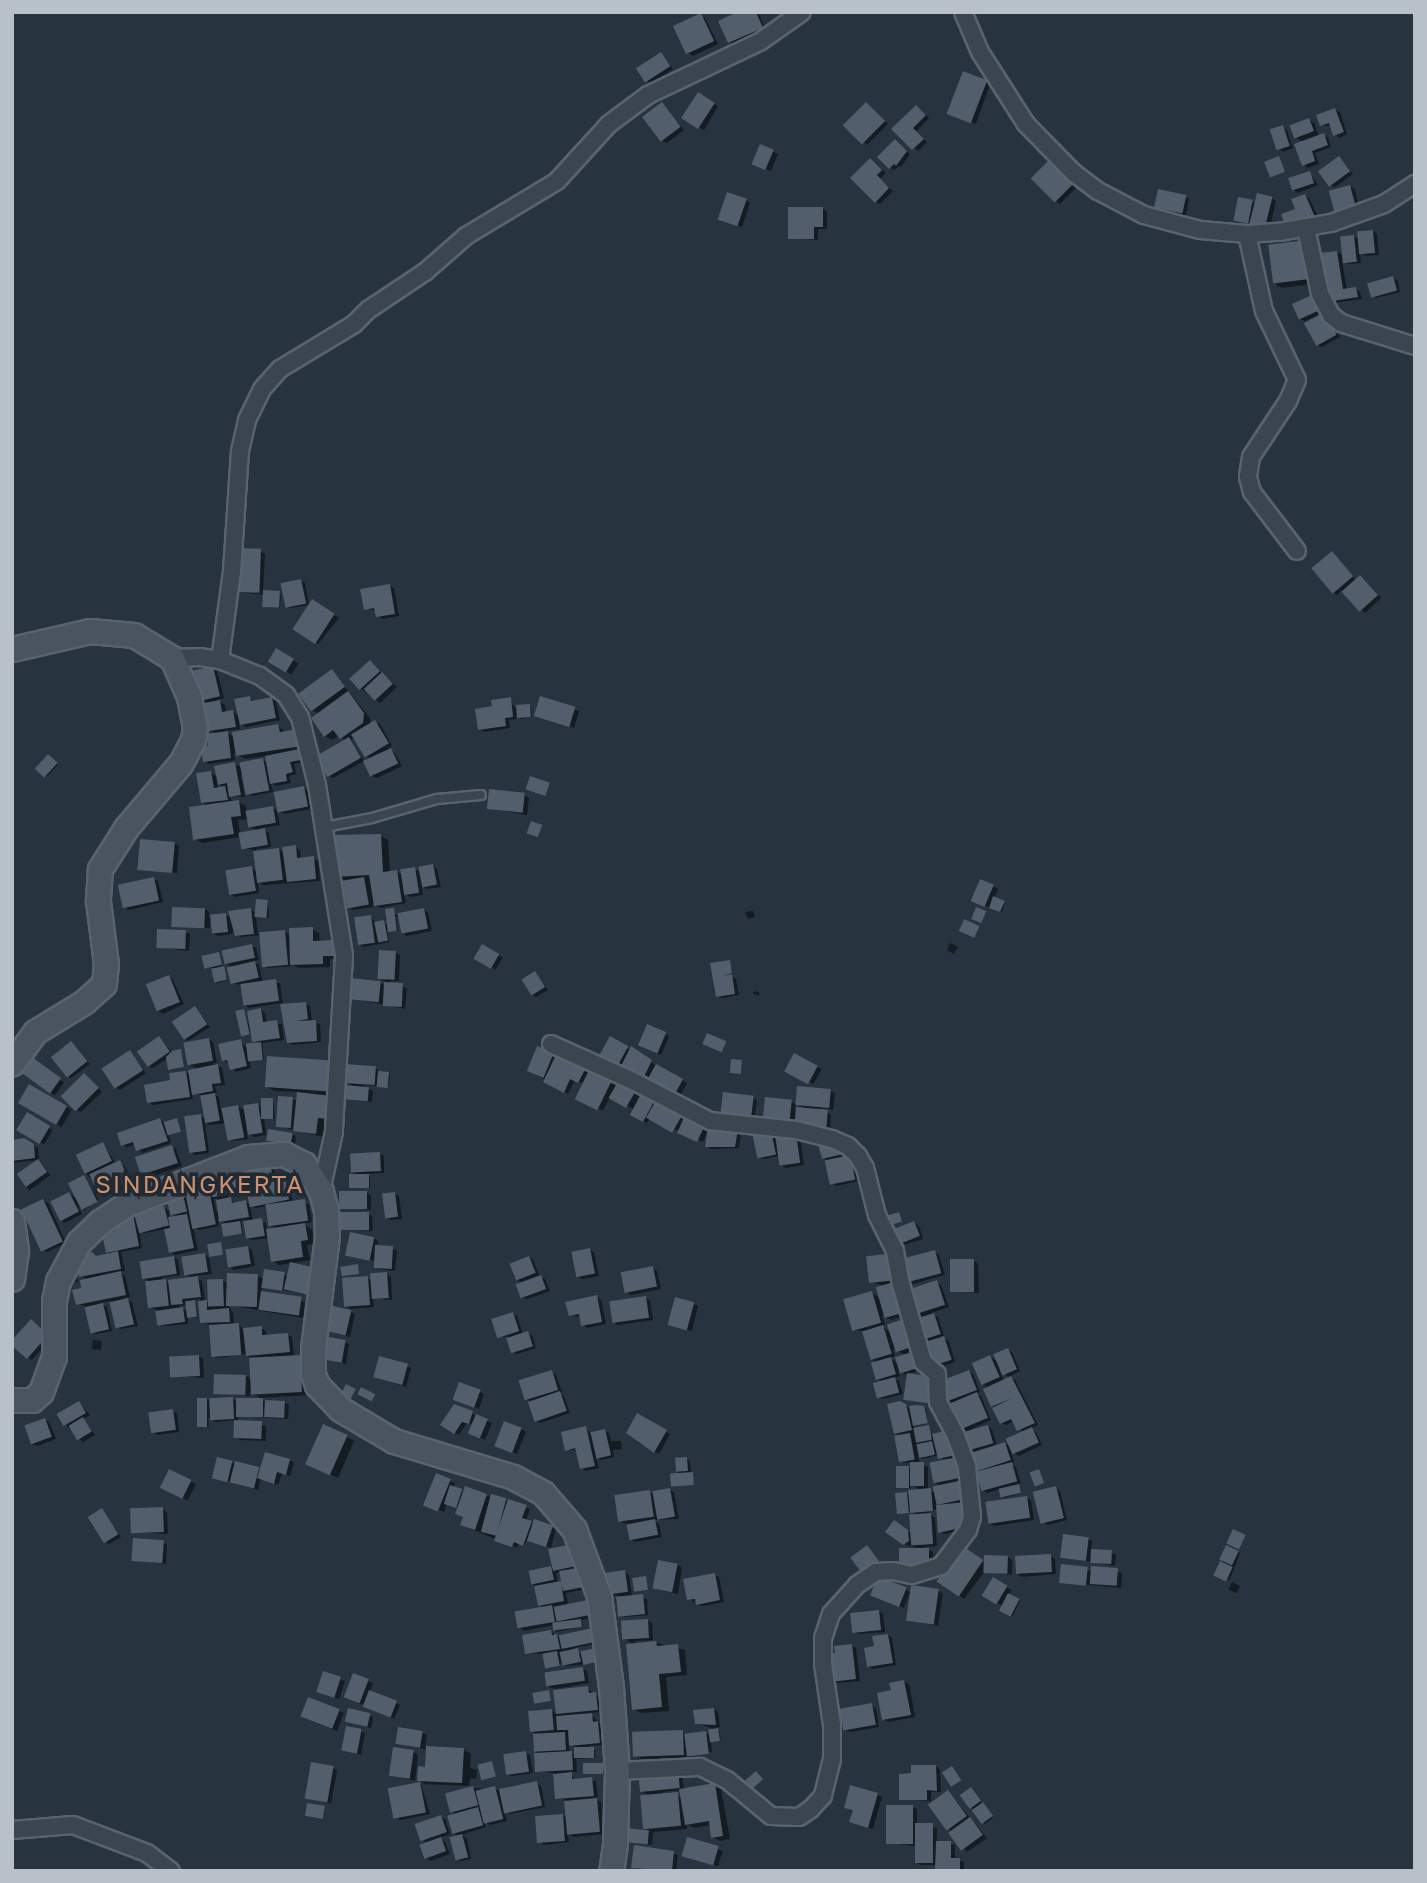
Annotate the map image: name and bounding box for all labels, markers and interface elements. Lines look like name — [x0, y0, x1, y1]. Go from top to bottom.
district label: SINDANGKERTA — [97, 1170, 303, 1198]

